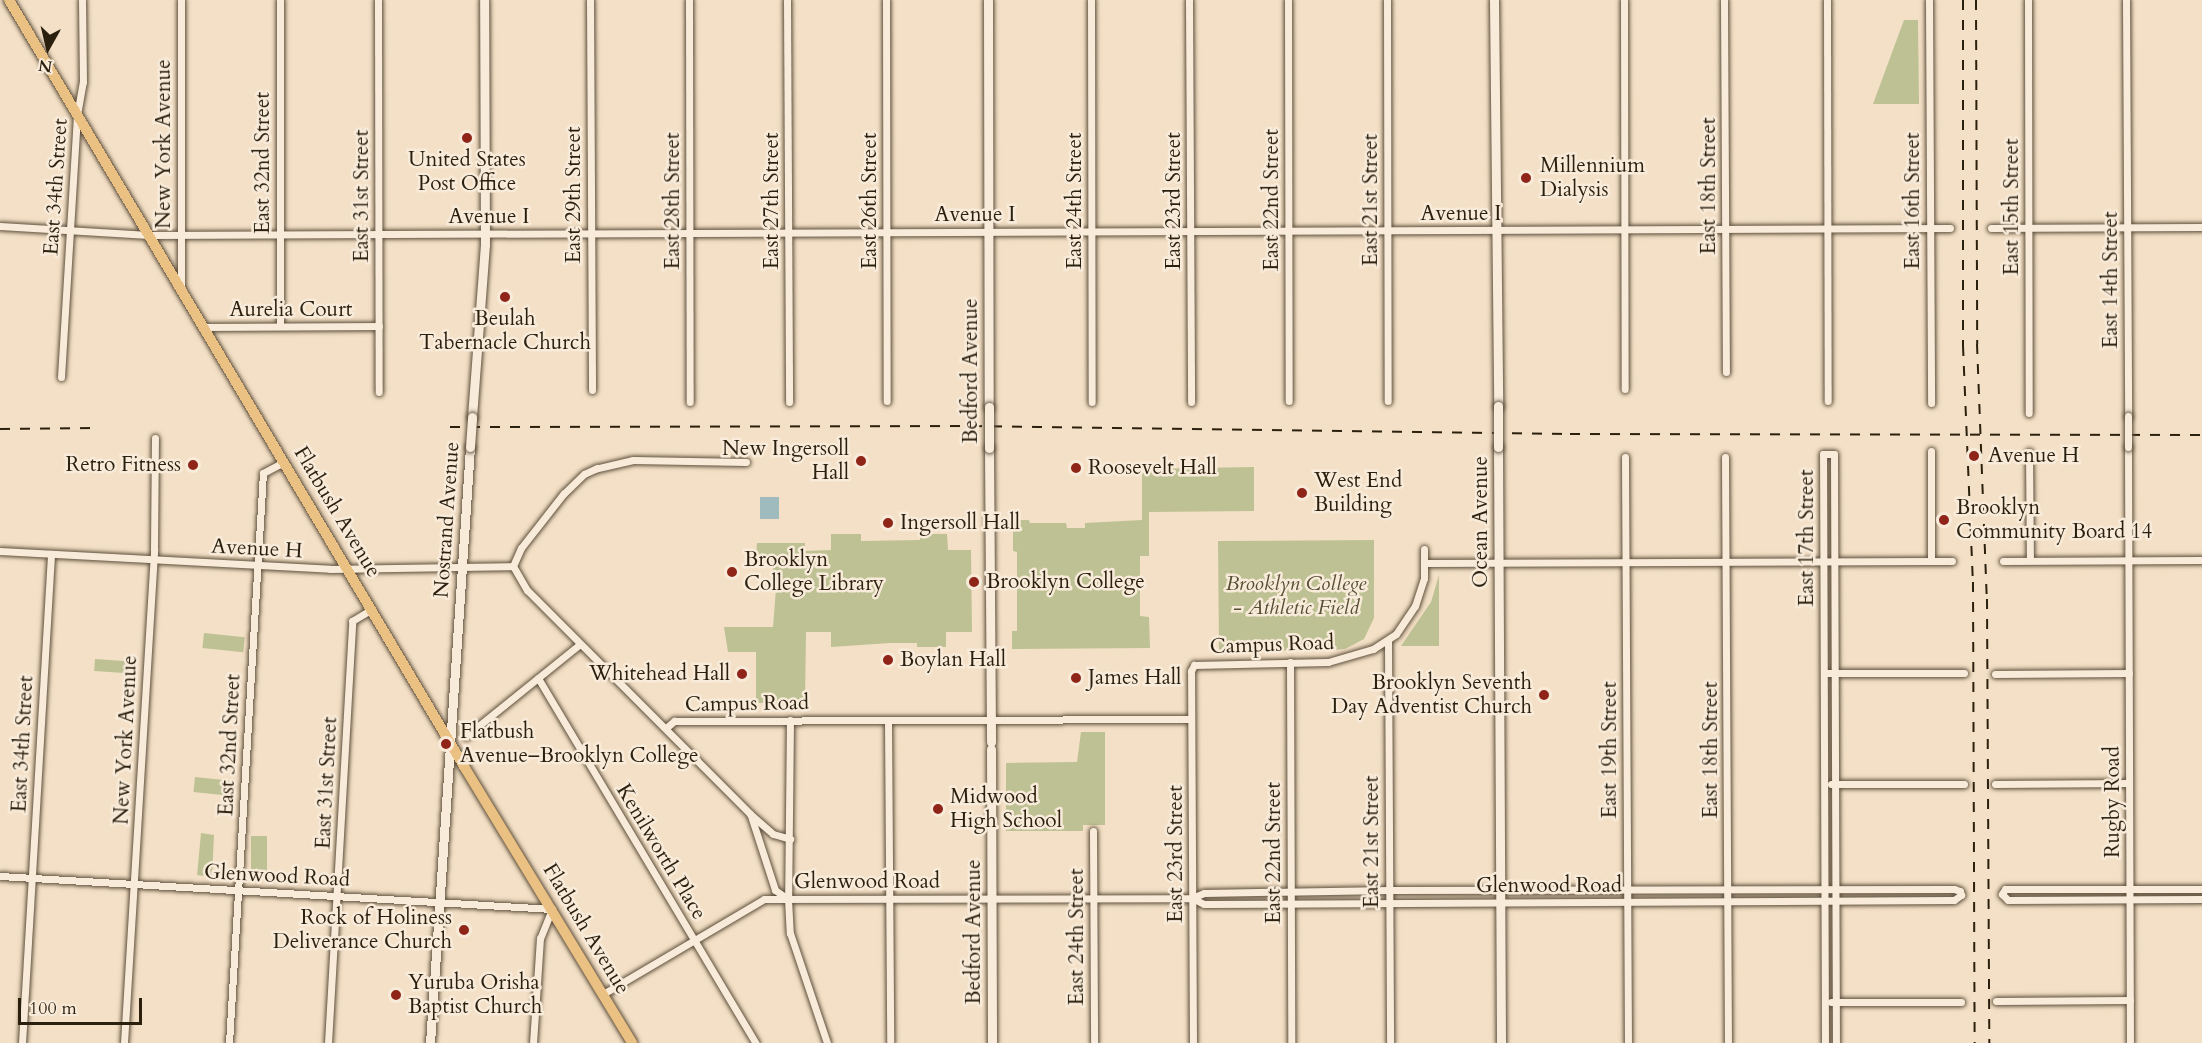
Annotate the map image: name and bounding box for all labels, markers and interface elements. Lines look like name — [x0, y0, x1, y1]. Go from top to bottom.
north arrow — [18, 18, 78, 78]
text: N — [37, 54, 54, 78]
street label: New York Avenue — [151, 59, 177, 229]
street label: East 32nd Street — [250, 92, 276, 234]
street label: East 18th Street — [1696, 117, 1722, 255]
street label: East 34th Street — [39, 118, 73, 256]
street label: East 29th Street — [561, 126, 587, 264]
street label: East 22nd Street — [1259, 129, 1285, 271]
street label: East 31st Street — [349, 130, 375, 262]
marker: United States Post Office — [460, 131, 474, 145]
street label: East 28th Street — [660, 132, 686, 270]
street label: East 27th Street — [759, 132, 785, 270]
street label: East 26th Street — [857, 132, 883, 270]
street label: East 24th Street — [1062, 132, 1088, 270]
street label: East 23rd Street — [1161, 132, 1187, 270]
street label: East 16th Street — [1900, 132, 1926, 270]
street label: East 21st Street — [1358, 134, 1384, 266]
street label: East 15th Street — [1999, 138, 2025, 276]
place label: United States Post Office — [408, 147, 526, 197]
place label: Millennium Dialysis — [1540, 153, 1645, 203]
marker: Millennium Dialysis — [1517, 169, 1535, 187]
street label: Avenue I — [1421, 201, 1501, 227]
street label: Avenue I — [935, 202, 1015, 228]
street label: Avenue I — [449, 204, 529, 230]
street label: East 14th Street — [2098, 211, 2124, 349]
marker: Beulah Tabernacle Church — [498, 290, 512, 304]
street label: Aurelia Court — [230, 297, 352, 323]
street label: Bedford Avenue — [958, 298, 984, 444]
place label: Beulah Tabernacle Church — [419, 306, 591, 356]
place label: New Ingersoll Hall — [722, 436, 849, 486]
street label: Nostrand Avenue — [429, 441, 465, 599]
street label: Flatbush Avenue — [288, 442, 386, 582]
place label: Avenue H — [1988, 443, 2079, 469]
marker: Avenue H — [1965, 447, 1983, 465]
place label: Retro Fitness — [66, 452, 181, 478]
marker: New Ingersoll Hall — [854, 454, 868, 468]
place label: Roosevelt Hall — [1088, 455, 1217, 481]
street label: Ocean Avenue — [1468, 456, 1494, 588]
marker: Retro Fitness — [186, 458, 200, 472]
marker: Roosevelt Hall — [1069, 461, 1083, 475]
place label: West End Building — [1314, 468, 1402, 518]
street label: East 17th Street — [1794, 469, 1820, 607]
marker: West End Building — [1295, 486, 1309, 500]
place label: Brooklyn Community Board 14 — [1956, 495, 2152, 545]
place label: Ingersoll Hall — [900, 510, 1020, 536]
marker: Brooklyn Community Board 14 — [1937, 513, 1951, 527]
marker: Ingersoll Hall — [881, 516, 895, 530]
street label: Avenue H — [211, 534, 303, 564]
place label: Brooklyn College Library — [744, 547, 884, 597]
marker: Brooklyn College Library — [725, 565, 739, 579]
place label: Brooklyn College — [986, 569, 1145, 595]
park label: Brooklyn College - Athletic Field — [1226, 571, 1366, 621]
marker: Brooklyn College — [967, 575, 981, 589]
street label: Campus Road — [1209, 630, 1335, 660]
place label: Boylan Hall — [900, 647, 1006, 673]
marker: Boylan Hall — [881, 653, 895, 667]
street label: New York Avenue — [109, 655, 143, 825]
place label: Whitehead Hall — [589, 661, 730, 687]
place label: James Hall — [1088, 665, 1181, 691]
marker: Whitehead Hall — [735, 667, 749, 681]
place label: Brooklyn Seventh Day Adventist Church — [1331, 670, 1532, 720]
marker: James Hall — [1069, 671, 1083, 685]
street label: East 32nd Street — [214, 673, 246, 817]
street label: East 34th Street — [7, 675, 39, 813]
street label: East 19th Street — [1597, 681, 1623, 819]
street label: East 18th Street — [1698, 681, 1724, 819]
marker: Brooklyn Seventh Day Adventist Church — [1537, 688, 1551, 702]
street label: Campus Road — [685, 690, 809, 718]
street label: East 31st Street — [311, 716, 343, 850]
place label: Flatbush Avenue–Brooklyn College — [460, 719, 698, 769]
marker: Flatbush Avenue–Brooklyn College — [437, 735, 455, 753]
street label: Rugby Road — [2100, 746, 2126, 858]
street label: East 21st Street — [1359, 776, 1385, 908]
street label: Kenilworth Place — [611, 780, 711, 924]
street label: East 22nd Street — [1261, 782, 1287, 924]
place label: Midwood High School — [950, 784, 1062, 834]
street label: East 23rd Street — [1163, 785, 1189, 923]
marker: Midwood High School — [931, 802, 945, 816]
street label: Flatbush Avenue — [537, 859, 635, 999]
street label: Bedford Avenue — [961, 859, 987, 1005]
street label: Glenwood Road — [203, 860, 351, 892]
street label: East 24th Street — [1064, 868, 1090, 1006]
street label: Glenwood Road — [794, 869, 940, 895]
street label: Glenwood Road — [1476, 873, 1622, 899]
place label: Rock of Holiness Deliverance Church — [273, 905, 452, 955]
marker: Rock of Holiness Deliverance Church — [457, 923, 471, 937]
place label: Yuruba Orisha Baptist Church — [408, 970, 542, 1020]
scale bar — [21, 986, 146, 1024]
marker: Yuruba Orisha Baptist Church — [389, 988, 403, 1002]
text: 100 m — [29, 996, 77, 1021]

